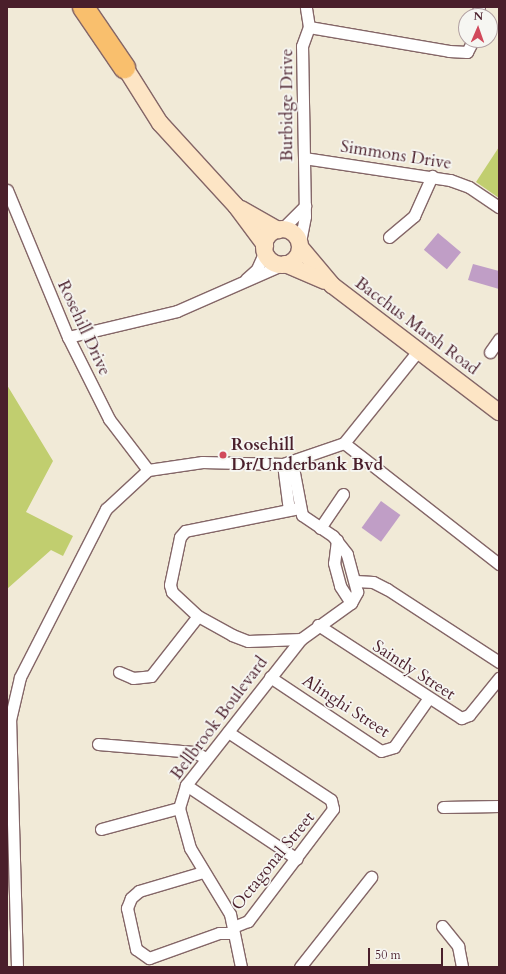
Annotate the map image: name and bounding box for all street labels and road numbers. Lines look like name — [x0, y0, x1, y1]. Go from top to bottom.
street label: Burbidge Drive — [277, 49, 297, 161]
street label: Simmons Drive — [339, 136, 453, 174]
street label: Bacchus Marsh Road — [351, 273, 483, 379]
street label: Rosehill Drive — [53, 277, 115, 379]
street label: Saintly Street — [369, 636, 459, 704]
street label: Bellbrook Boulevard — [166, 653, 272, 783]
street label: Alinghi Street — [299, 670, 393, 742]
street label: Octagonal Street — [227, 808, 319, 914]

